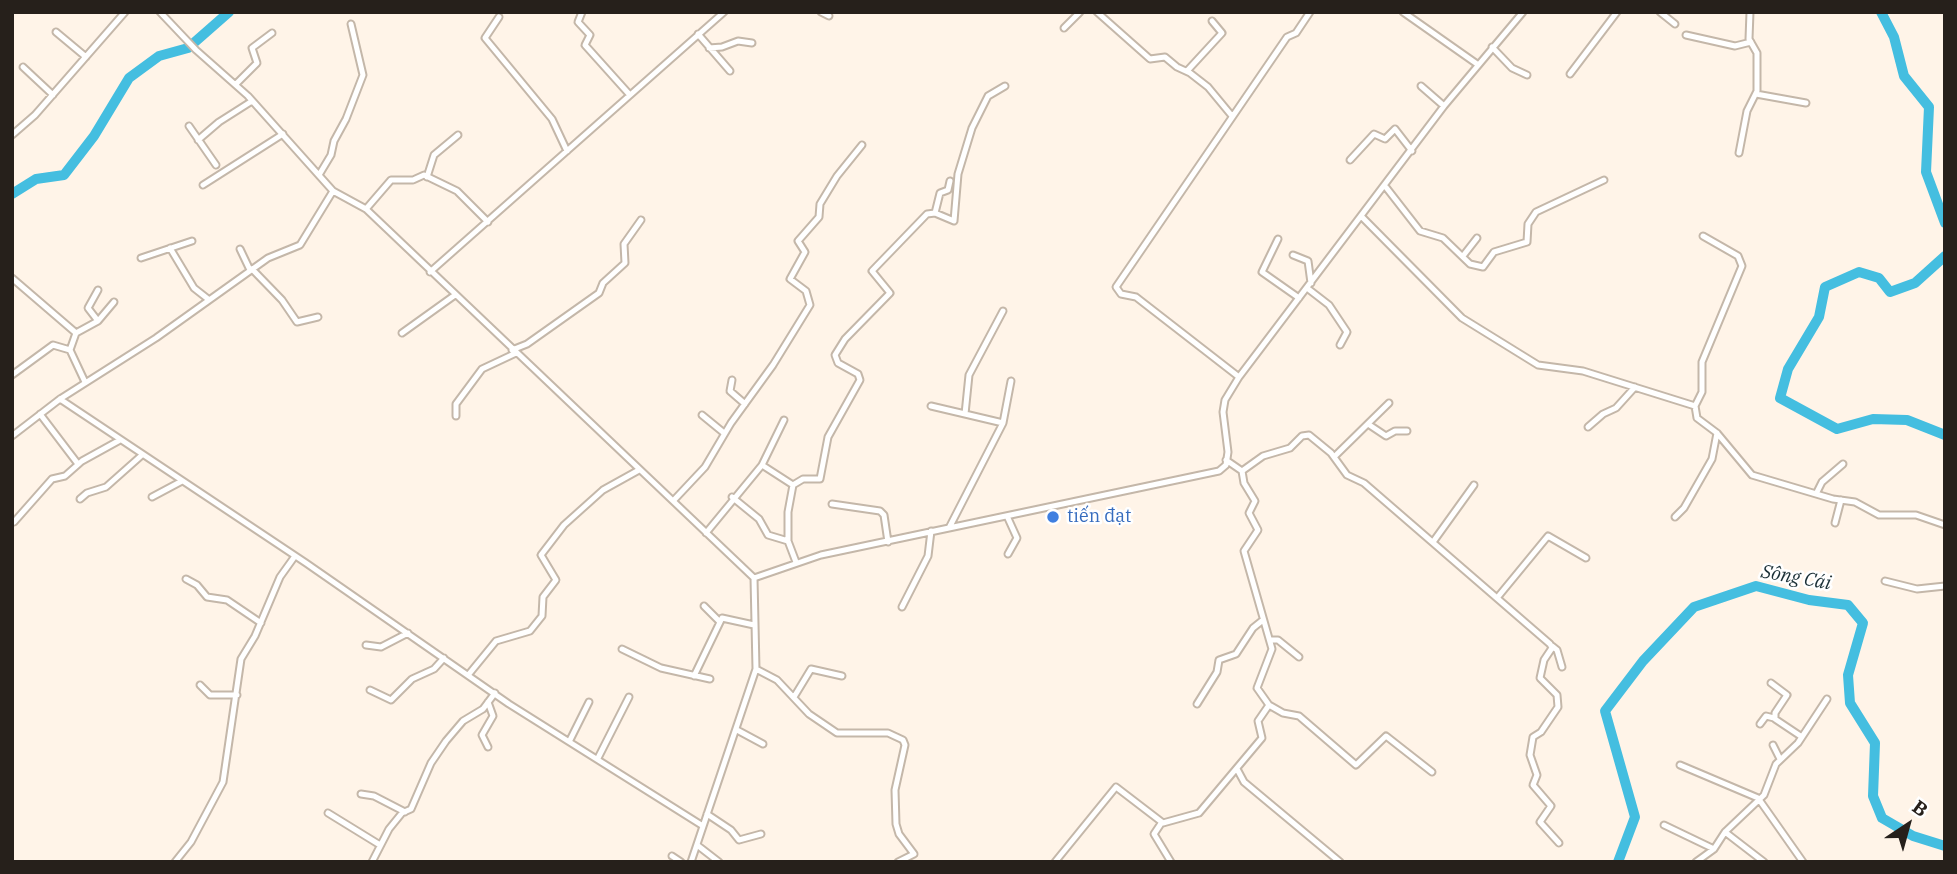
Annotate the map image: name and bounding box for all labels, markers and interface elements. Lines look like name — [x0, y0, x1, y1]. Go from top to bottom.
place label: tiến đạt — [1067, 506, 1131, 528]
marker: tiến đạt — [1045, 509, 1061, 525]
water label: Sông Cái — [1759, 561, 1833, 595]
north arrow — [1873, 790, 1943, 860]
text: B — [1908, 794, 1933, 822]

